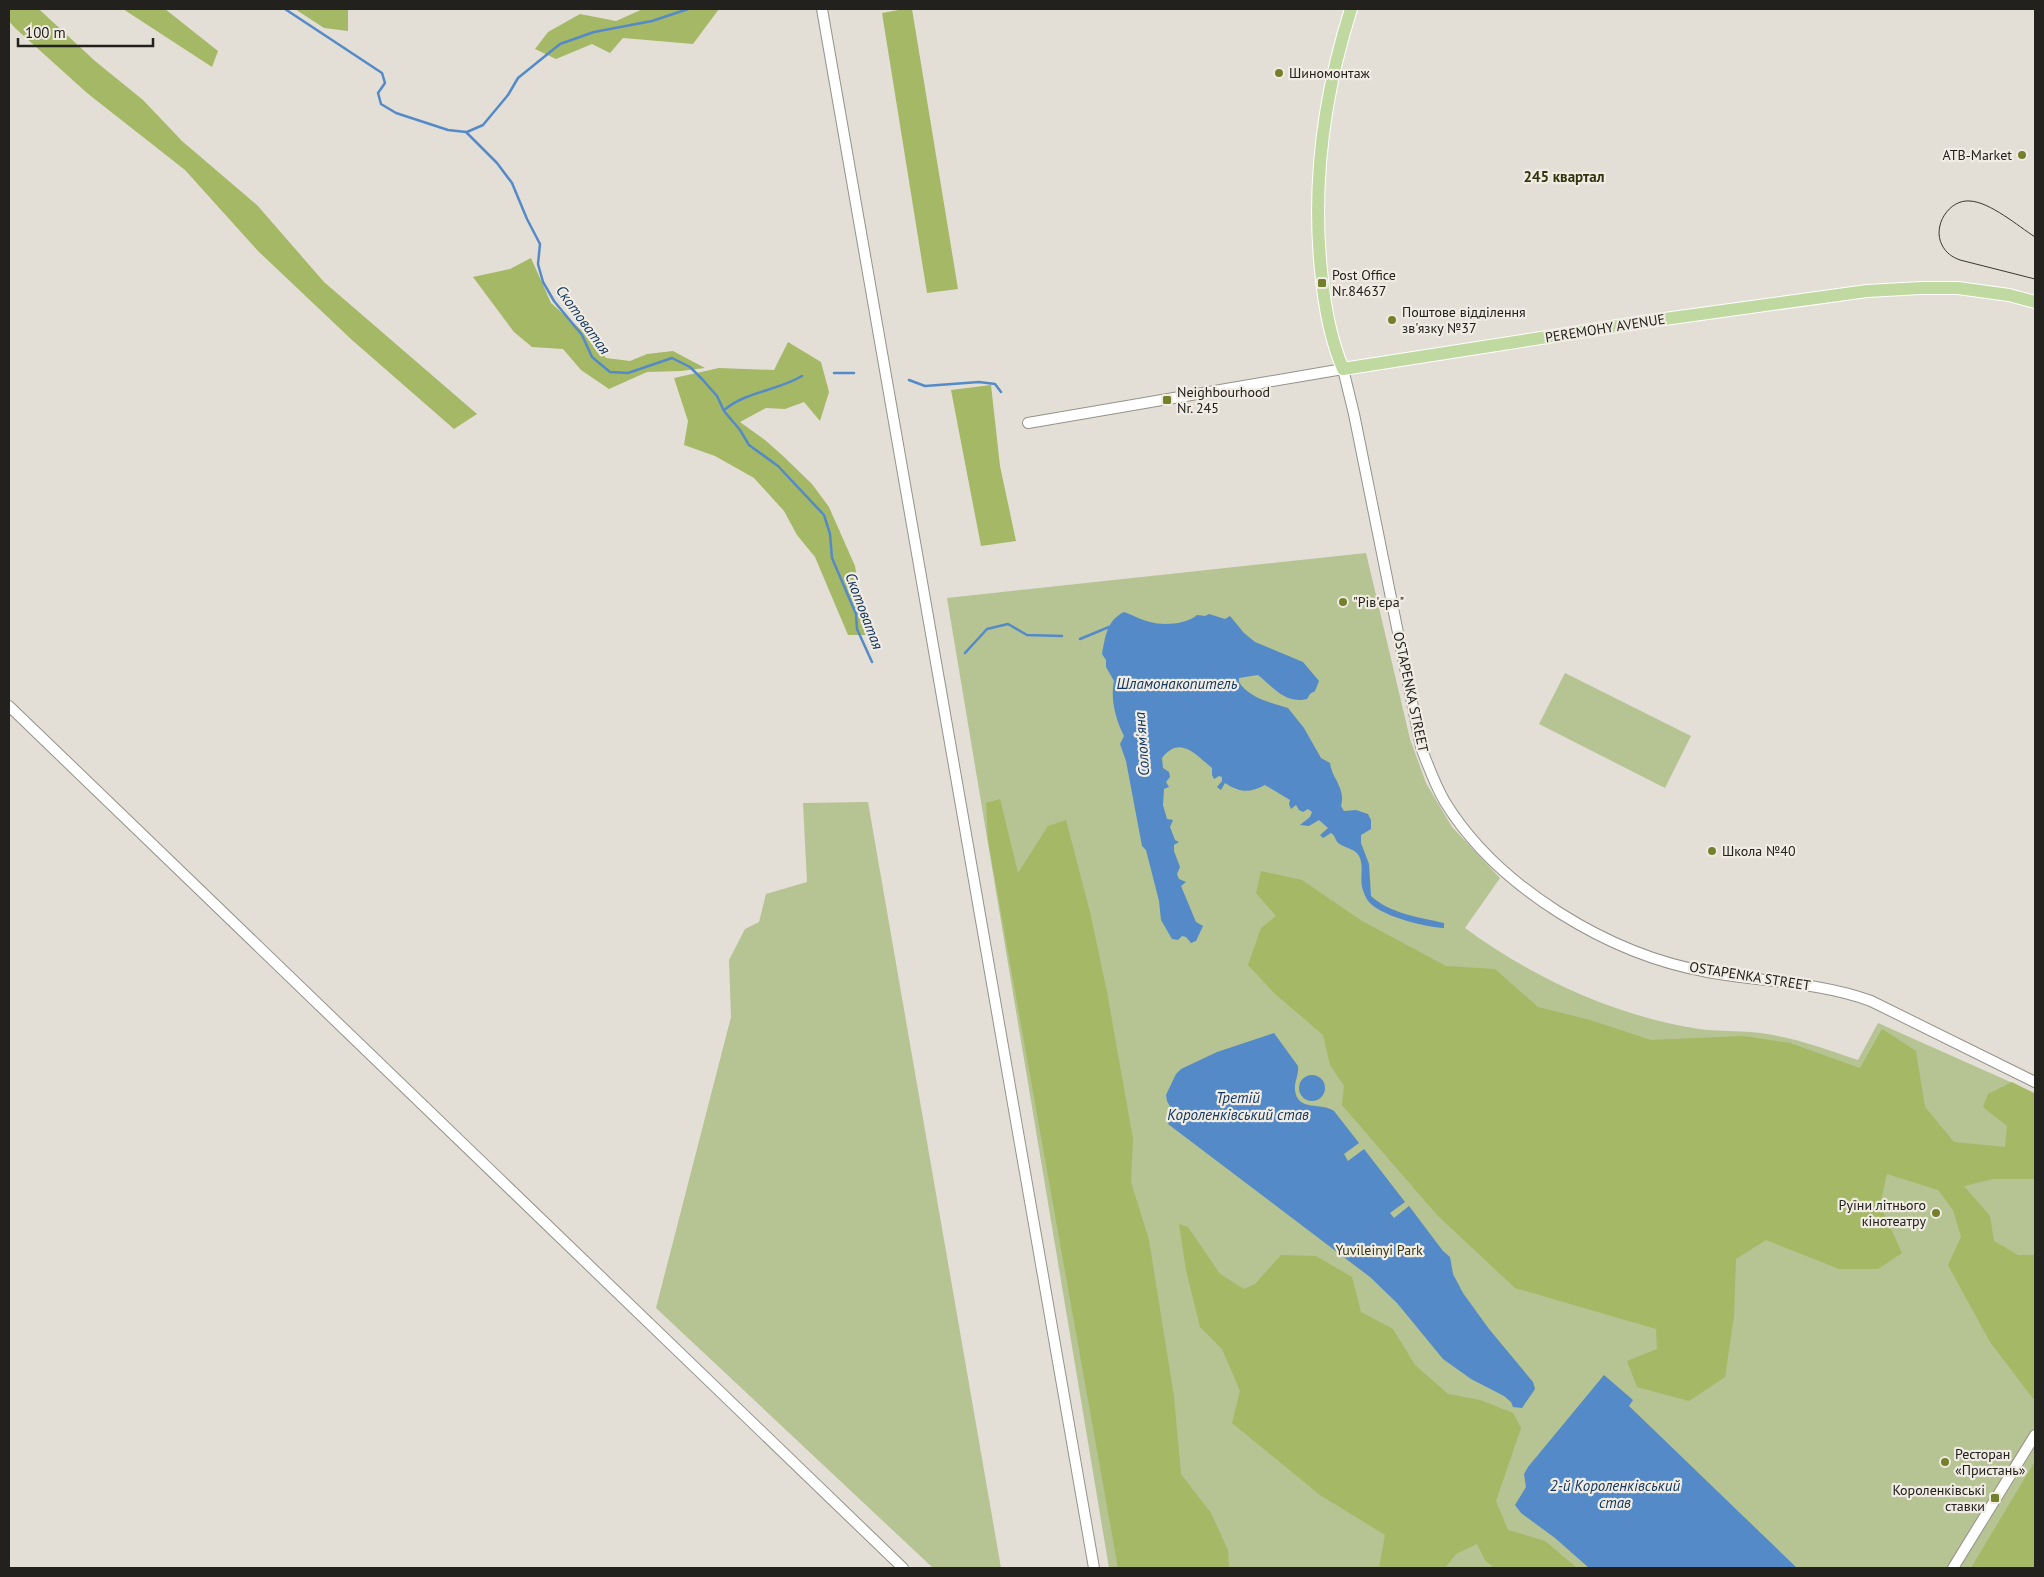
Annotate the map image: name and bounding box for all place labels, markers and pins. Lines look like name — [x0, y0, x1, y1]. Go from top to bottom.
place label: Шиномонтаж — [1289, 64, 1371, 82]
marker: Шиномонтаж — [1273, 67, 1285, 79]
place label: ATB-Market — [1943, 146, 2012, 164]
marker: ATB-Market — [2016, 149, 2028, 161]
place label: Post Office Nr.84637 — [1332, 266, 1396, 300]
marker: Post Office Nr.84637 — [1316, 277, 1328, 289]
place label: Поштове відділення зв'язку №37 — [1402, 303, 1526, 337]
marker: Поштове відділення зв'язку №37 — [1386, 314, 1398, 326]
place label: Neighbourhood Nr. 245 — [1177, 383, 1270, 417]
marker: Neighbourhood Nr. 245 — [1161, 394, 1173, 406]
place label: "Рів'єра" — [1353, 593, 1404, 611]
marker: "Рів'єра" — [1337, 596, 1349, 608]
place label: Школа №40 — [1722, 842, 1796, 860]
marker: Школа №40 — [1706, 845, 1718, 857]
place label: Руїни літнього кінотеатру — [1839, 1196, 1926, 1230]
marker: Руїни літнього кінотеатру — [1930, 1207, 1942, 1219]
place label: Ресторан «Пристань» — [1955, 1445, 2026, 1479]
marker: Ресторан «Пристань» — [1939, 1456, 1951, 1468]
place label: Короленківські ставки — [1892, 1481, 1985, 1515]
marker: Короленківські ставки — [1989, 1492, 2001, 1504]

